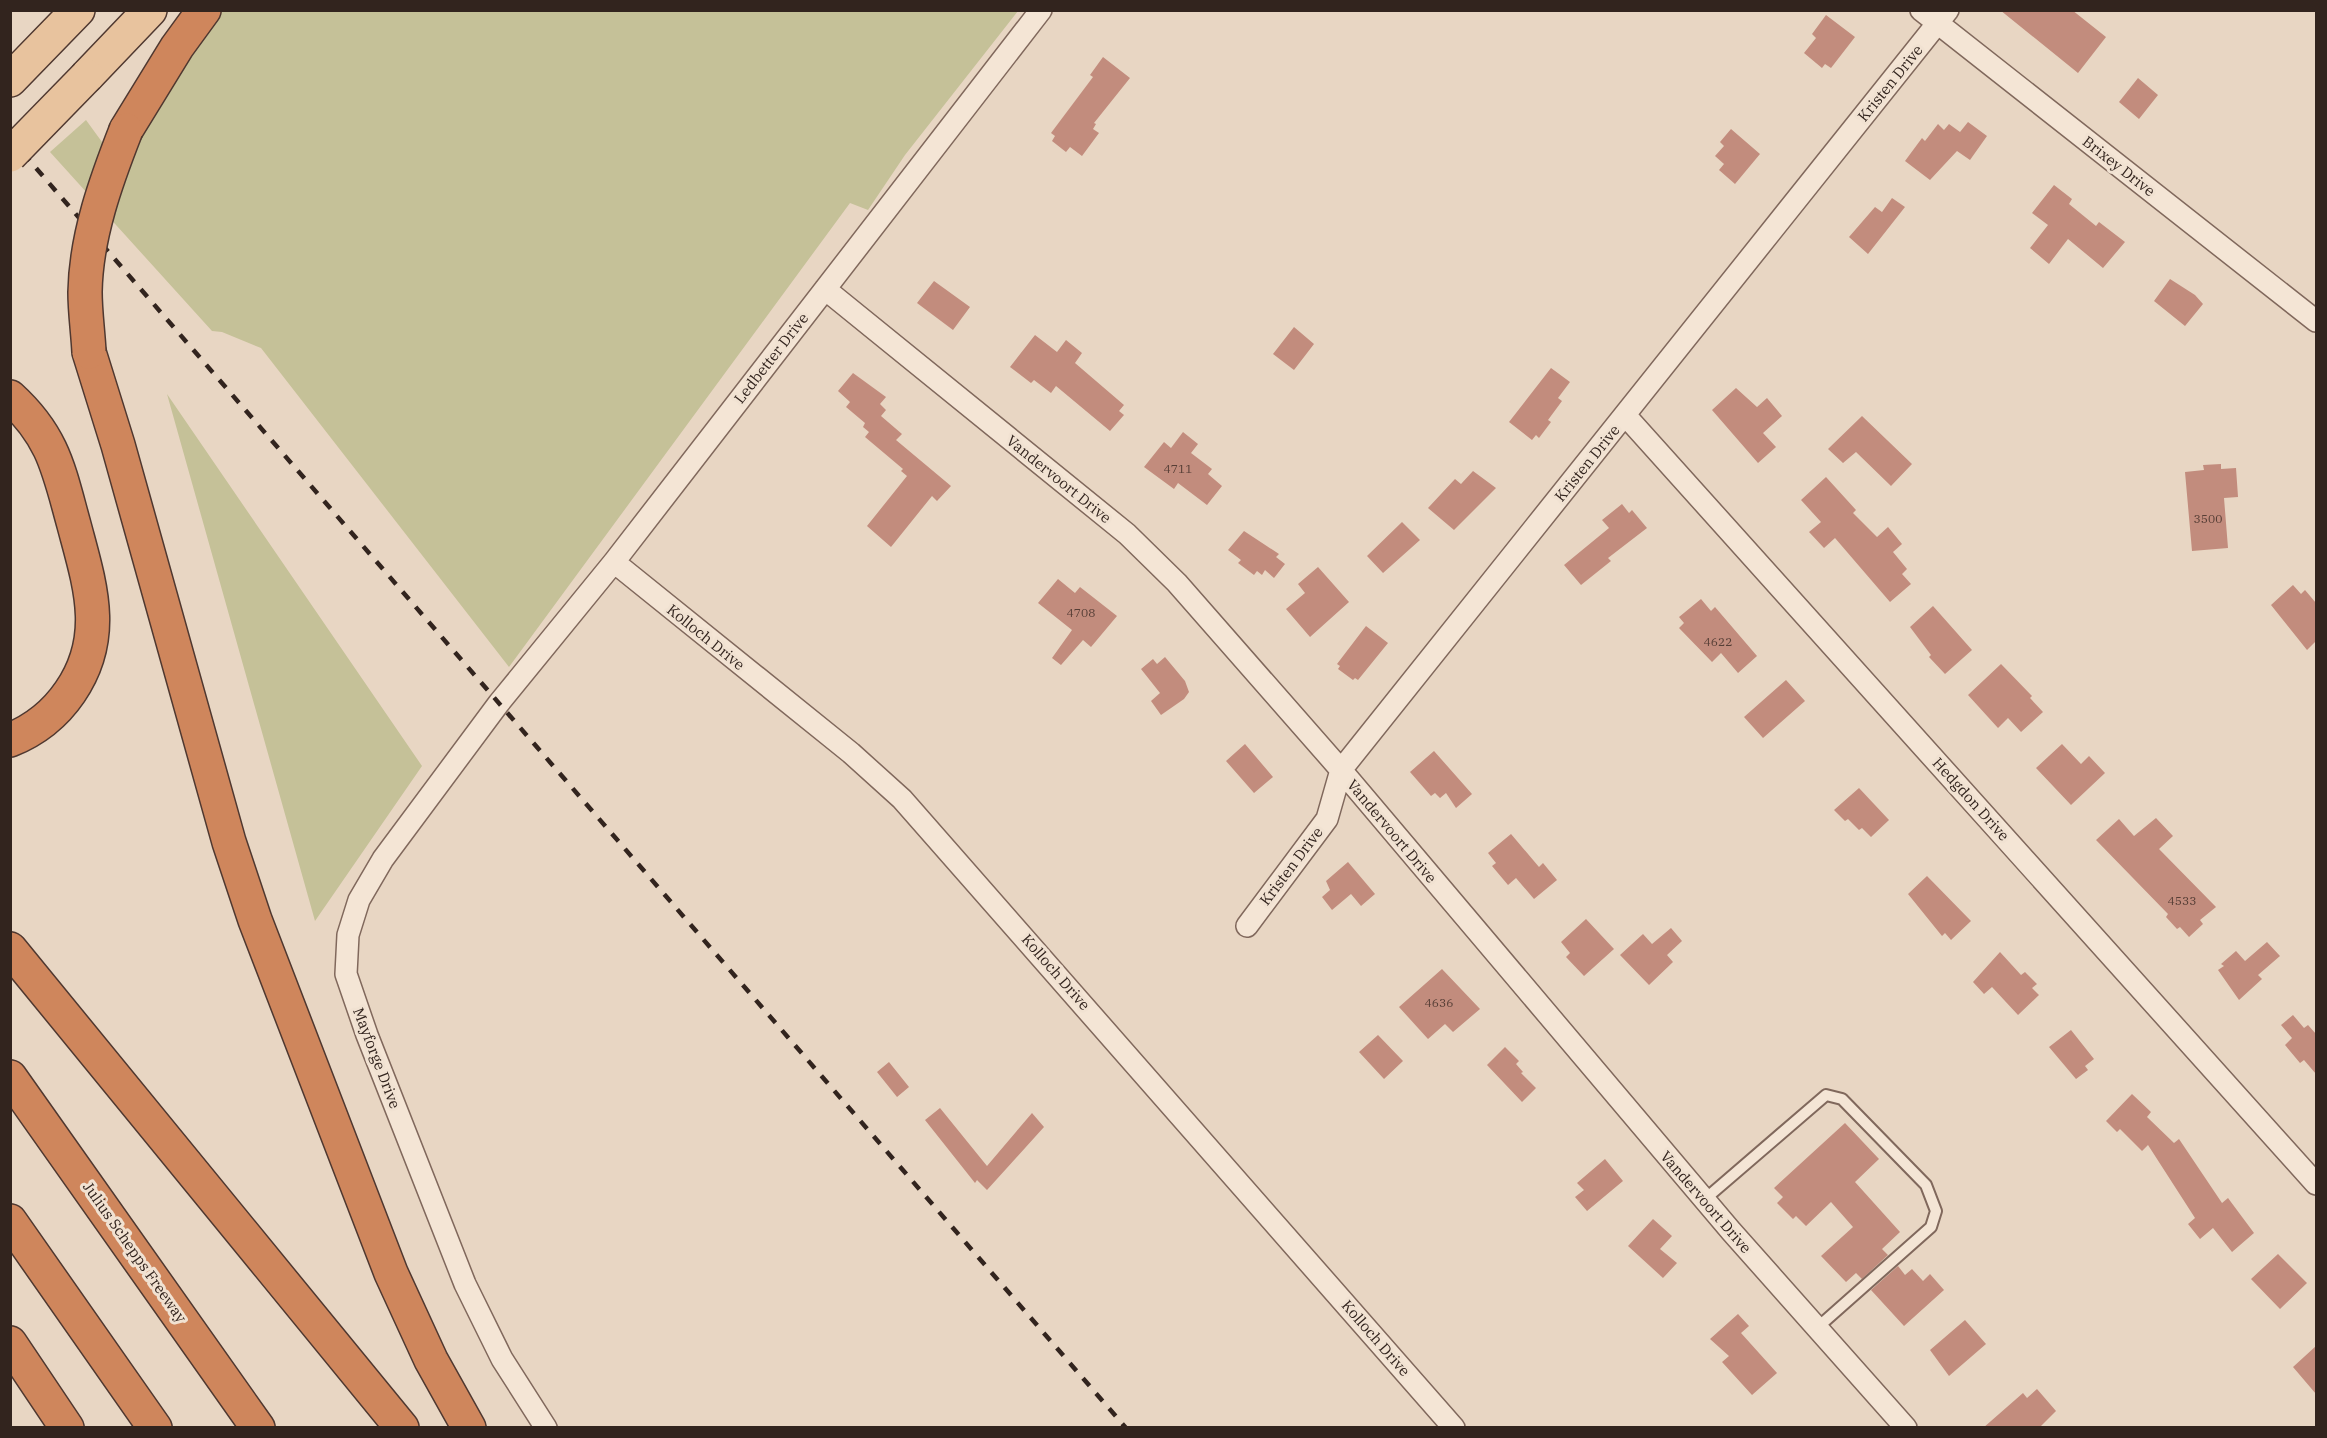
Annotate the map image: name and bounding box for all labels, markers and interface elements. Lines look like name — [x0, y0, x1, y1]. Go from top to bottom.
street label: Kristen Drive — [1853, 41, 1927, 125]
street label: Brixey Drive — [2079, 132, 2159, 200]
street label: Ledbetter Drive — [730, 309, 812, 407]
street label: Kristen Drive — [1550, 421, 1624, 505]
street label: Vandervoort Drive — [1003, 431, 1115, 527]
house number: 4711 — [1164, 461, 1192, 476]
house number: 3500 — [2194, 511, 2222, 526]
street label: Kolloch Drive — [663, 600, 749, 674]
house number: 4708 — [1067, 605, 1095, 620]
house number: 4622 — [1704, 634, 1732, 649]
street label: Hedgdon Drive — [1929, 753, 2013, 845]
street label: Vandervoort Drive — [1343, 775, 1441, 887]
street label: Kristen Drive — [1255, 823, 1327, 909]
house number: 4533 — [2168, 893, 2196, 908]
street label: Kolloch Drive — [1018, 930, 1094, 1014]
house number: 4636 — [1425, 995, 1453, 1010]
street label: Mayforge Drive — [349, 1005, 405, 1111]
street label: Vandervoort Drive — [1656, 1147, 1756, 1257]
street label: Julius Schepps Freeway — [79, 1178, 191, 1326]
street label: Kolloch Drive — [1338, 1296, 1414, 1380]

